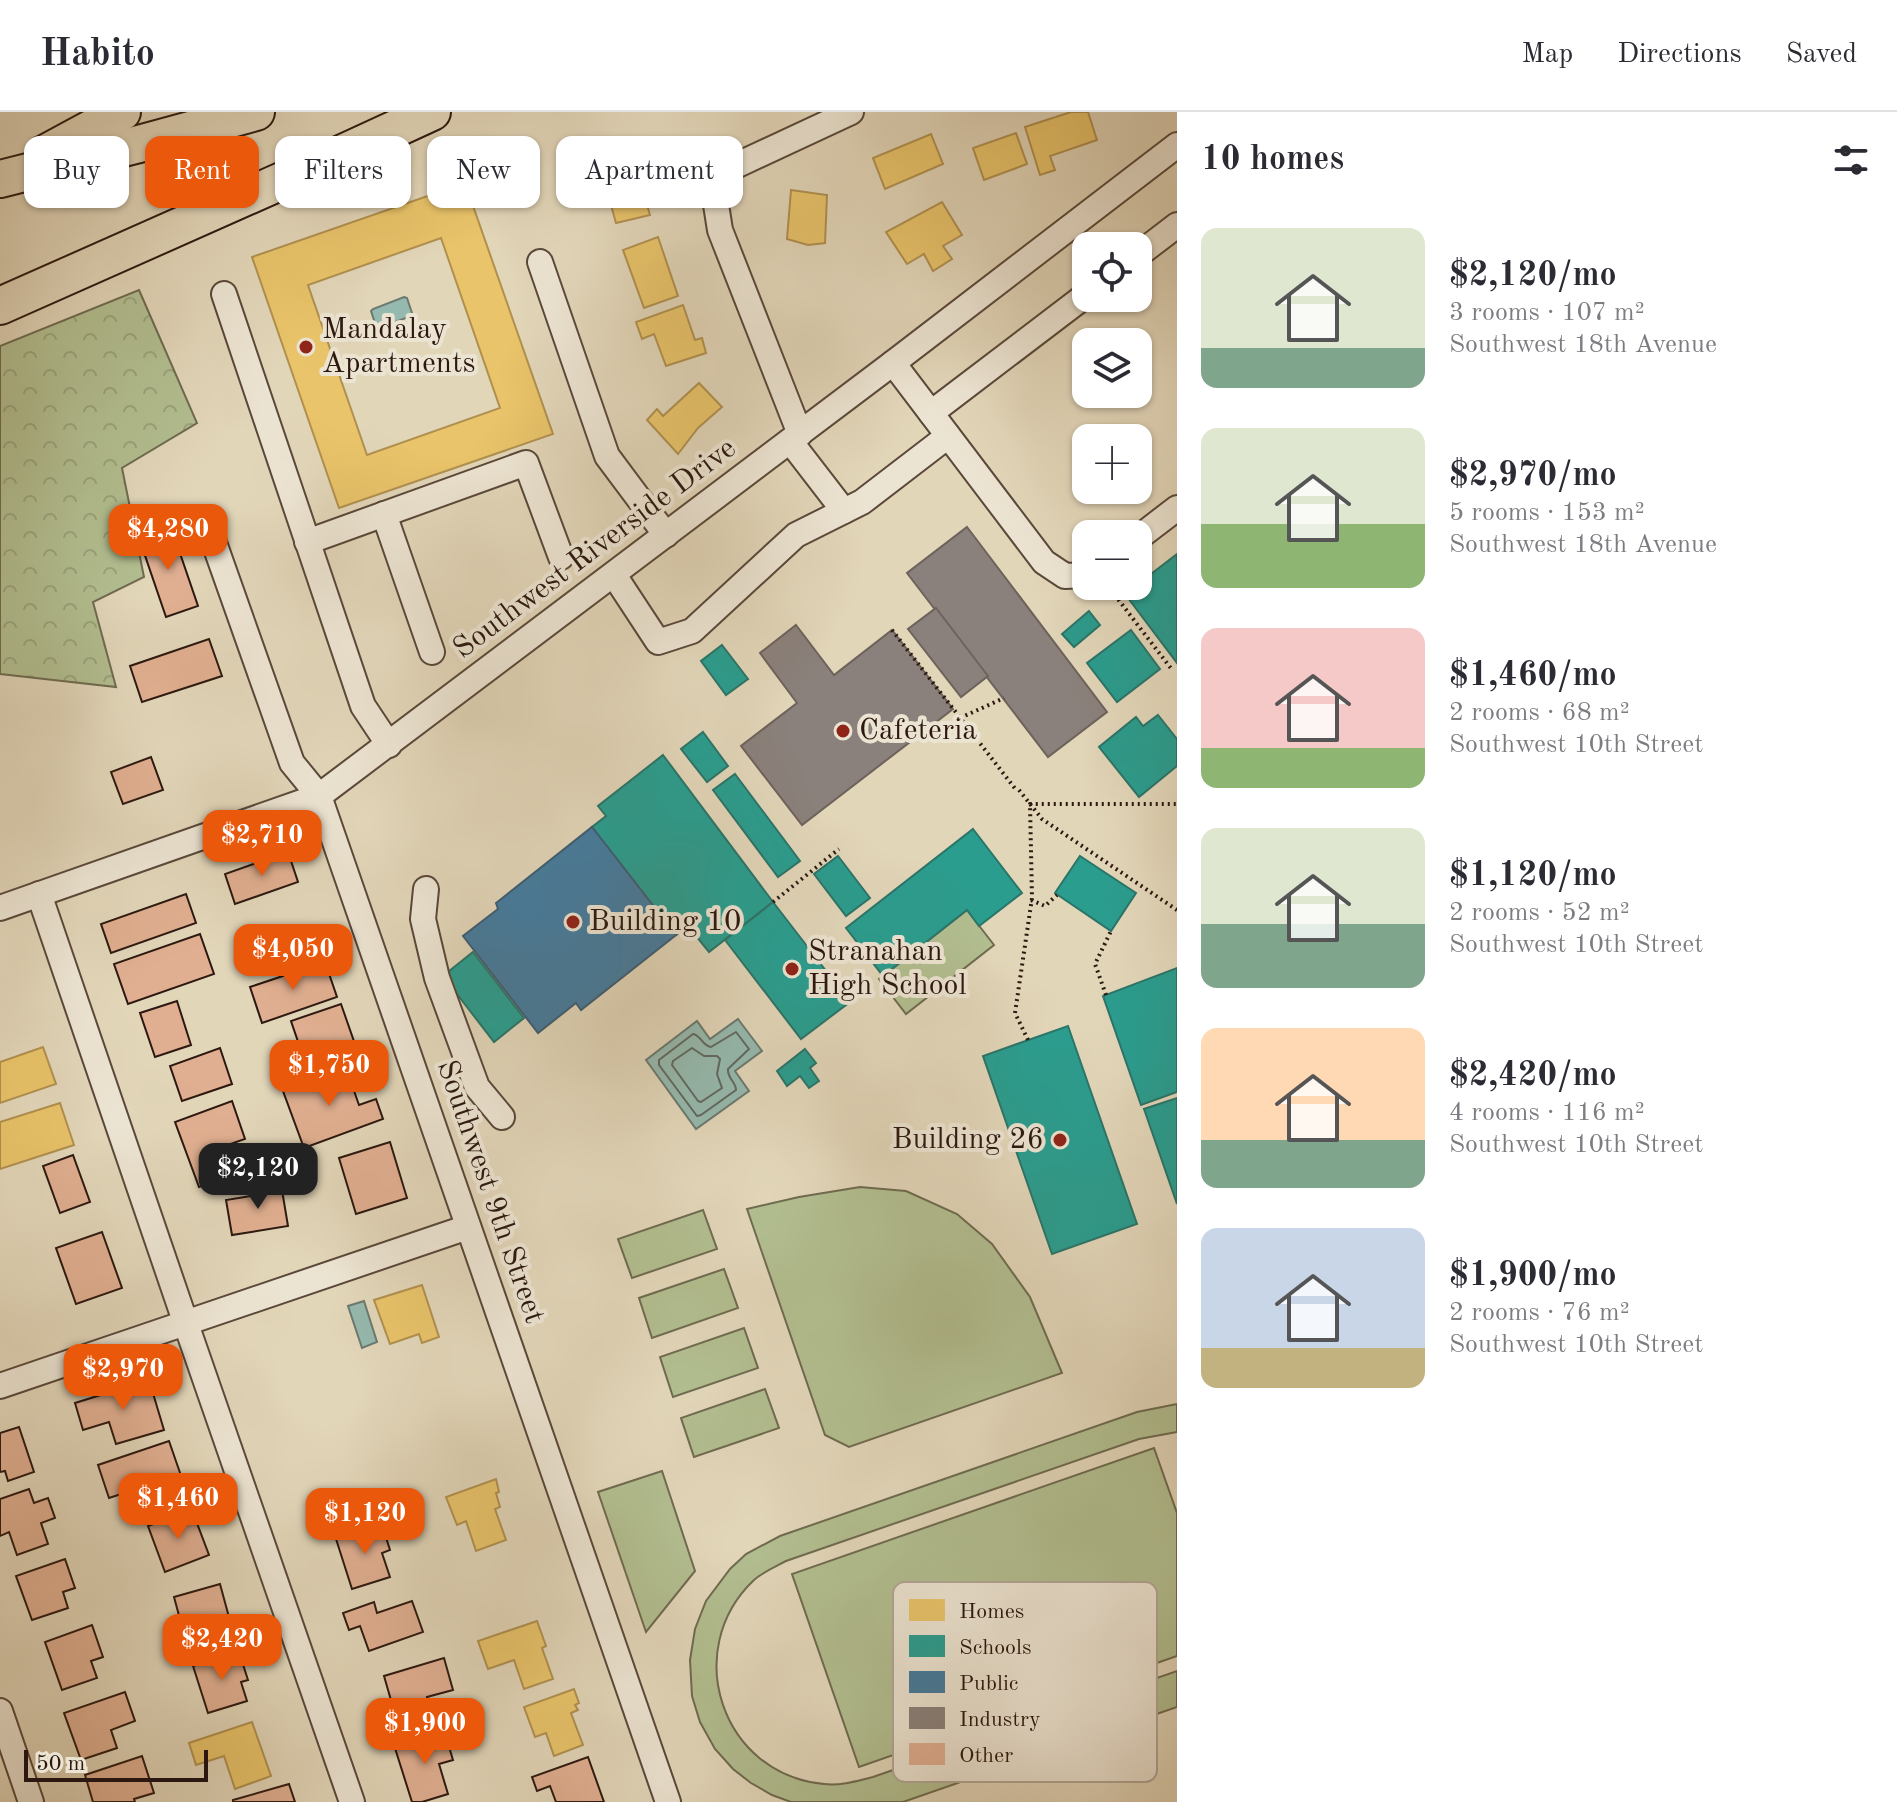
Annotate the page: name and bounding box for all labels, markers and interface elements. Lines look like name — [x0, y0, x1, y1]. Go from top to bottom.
text: Habito — [40, 36, 155, 74]
text: Map — [1521, 41, 1573, 69]
text: Directions — [1617, 41, 1742, 69]
text: Saved — [1786, 41, 1857, 69]
chip: Buy — [24, 136, 129, 208]
chip: Rent — [145, 136, 259, 208]
chip: Filters — [275, 136, 411, 208]
chip: New — [427, 136, 540, 208]
chip: Apartment — [556, 136, 743, 208]
icon: filters — [1829, 138, 1873, 182]
text: 10 homes — [1201, 143, 1344, 177]
map controls — [1072, 232, 1152, 600]
button: locate — [1072, 232, 1152, 312]
text: $2,120/mo — [1449, 259, 1617, 293]
icon: home — [1265, 260, 1361, 356]
text: 3 rooms · 107 m² — [1449, 300, 1645, 326]
place label: Mandalay Apartments — [322, 315, 475, 379]
button: layers — [1072, 328, 1152, 408]
text: Southwest 18th Avenue — [1449, 332, 1717, 358]
marker: Mandalay Apartments — [297, 338, 315, 356]
button: + — [1072, 424, 1152, 504]
street label: Southwest Riverside Drive — [448, 433, 742, 665]
text: $2,970/mo — [1449, 459, 1617, 493]
icon: home — [1265, 460, 1361, 556]
text: 5 rooms · 153 m² — [1449, 500, 1645, 526]
pin: $4,280 — [103, 504, 233, 572]
text: $4,280 — [127, 517, 209, 543]
button: − — [1072, 520, 1152, 600]
text: Southwest 18th Avenue — [1449, 532, 1717, 558]
text: $1,460/mo — [1449, 659, 1617, 693]
icon: home — [1265, 660, 1361, 756]
text: 2 rooms · 68 m² — [1449, 700, 1630, 726]
place label: Cafeteria — [859, 716, 977, 746]
marker: Cafeteria — [834, 722, 852, 740]
text: Southwest 10th Street — [1449, 732, 1703, 758]
pin: $2,710 — [197, 810, 327, 878]
text: $2,710 — [221, 823, 303, 849]
text: $1,120/mo — [1449, 859, 1617, 893]
icon: home — [1265, 860, 1361, 956]
text: 2 rooms · 52 m² — [1449, 900, 1630, 926]
place label: Building 10 — [589, 907, 741, 937]
marker: Building 10 — [564, 913, 582, 931]
pin: $4,050 — [228, 924, 358, 992]
text: Southwest 10th Street — [1449, 932, 1703, 958]
text: $4,050 — [252, 937, 334, 963]
place label: Stranahan High School — [808, 937, 967, 1001]
marker: Stranahan High School — [783, 960, 801, 978]
pin: $1,750 — [264, 1040, 394, 1108]
text: $1,750 — [288, 1053, 370, 1079]
street label: Southwest 9th Street — [431, 1057, 549, 1327]
text: $2,420/mo — [1449, 1059, 1617, 1093]
icon: home — [1265, 1060, 1361, 1156]
text: 4 rooms · 116 m² — [1449, 1100, 1645, 1126]
place label: Building 26 — [892, 1125, 1044, 1155]
marker: Building 26 — [1051, 1131, 1069, 1149]
text: Southwest 10th Street — [1449, 1132, 1703, 1158]
pin: $2,120 — [193, 1143, 323, 1211]
text: $2,120 — [217, 1156, 299, 1182]
text: $1,900/mo — [1449, 1259, 1617, 1293]
icon: home — [1265, 1260, 1361, 1356]
text: 2 rooms · 76 m² — [1449, 1300, 1630, 1326]
text: Southwest 10th Street — [1449, 1332, 1703, 1358]
pin: $2,970 — [58, 1344, 188, 1412]
text: $2,970 — [82, 1357, 164, 1383]
pin: $1,460 — [113, 1473, 243, 1541]
text: $1,460 — [137, 1486, 219, 1512]
pin: $1,120 — [300, 1488, 430, 1556]
text: $1,120 — [324, 1501, 406, 1527]
legend — [893, 1582, 1157, 1782]
text: Homes — [959, 1601, 1024, 1623]
pin: $2,420 — [157, 1614, 287, 1682]
text: $2,420 — [181, 1627, 263, 1653]
text: Schools — [959, 1637, 1032, 1659]
text: Public — [959, 1673, 1018, 1695]
pin: $1,900 — [360, 1698, 490, 1766]
text: Industry — [959, 1709, 1041, 1731]
text: $1,900 — [384, 1711, 466, 1737]
text: Other — [959, 1745, 1013, 1767]
scale bar — [24, 1746, 208, 1782]
text: 50 m — [36, 1753, 85, 1775]

